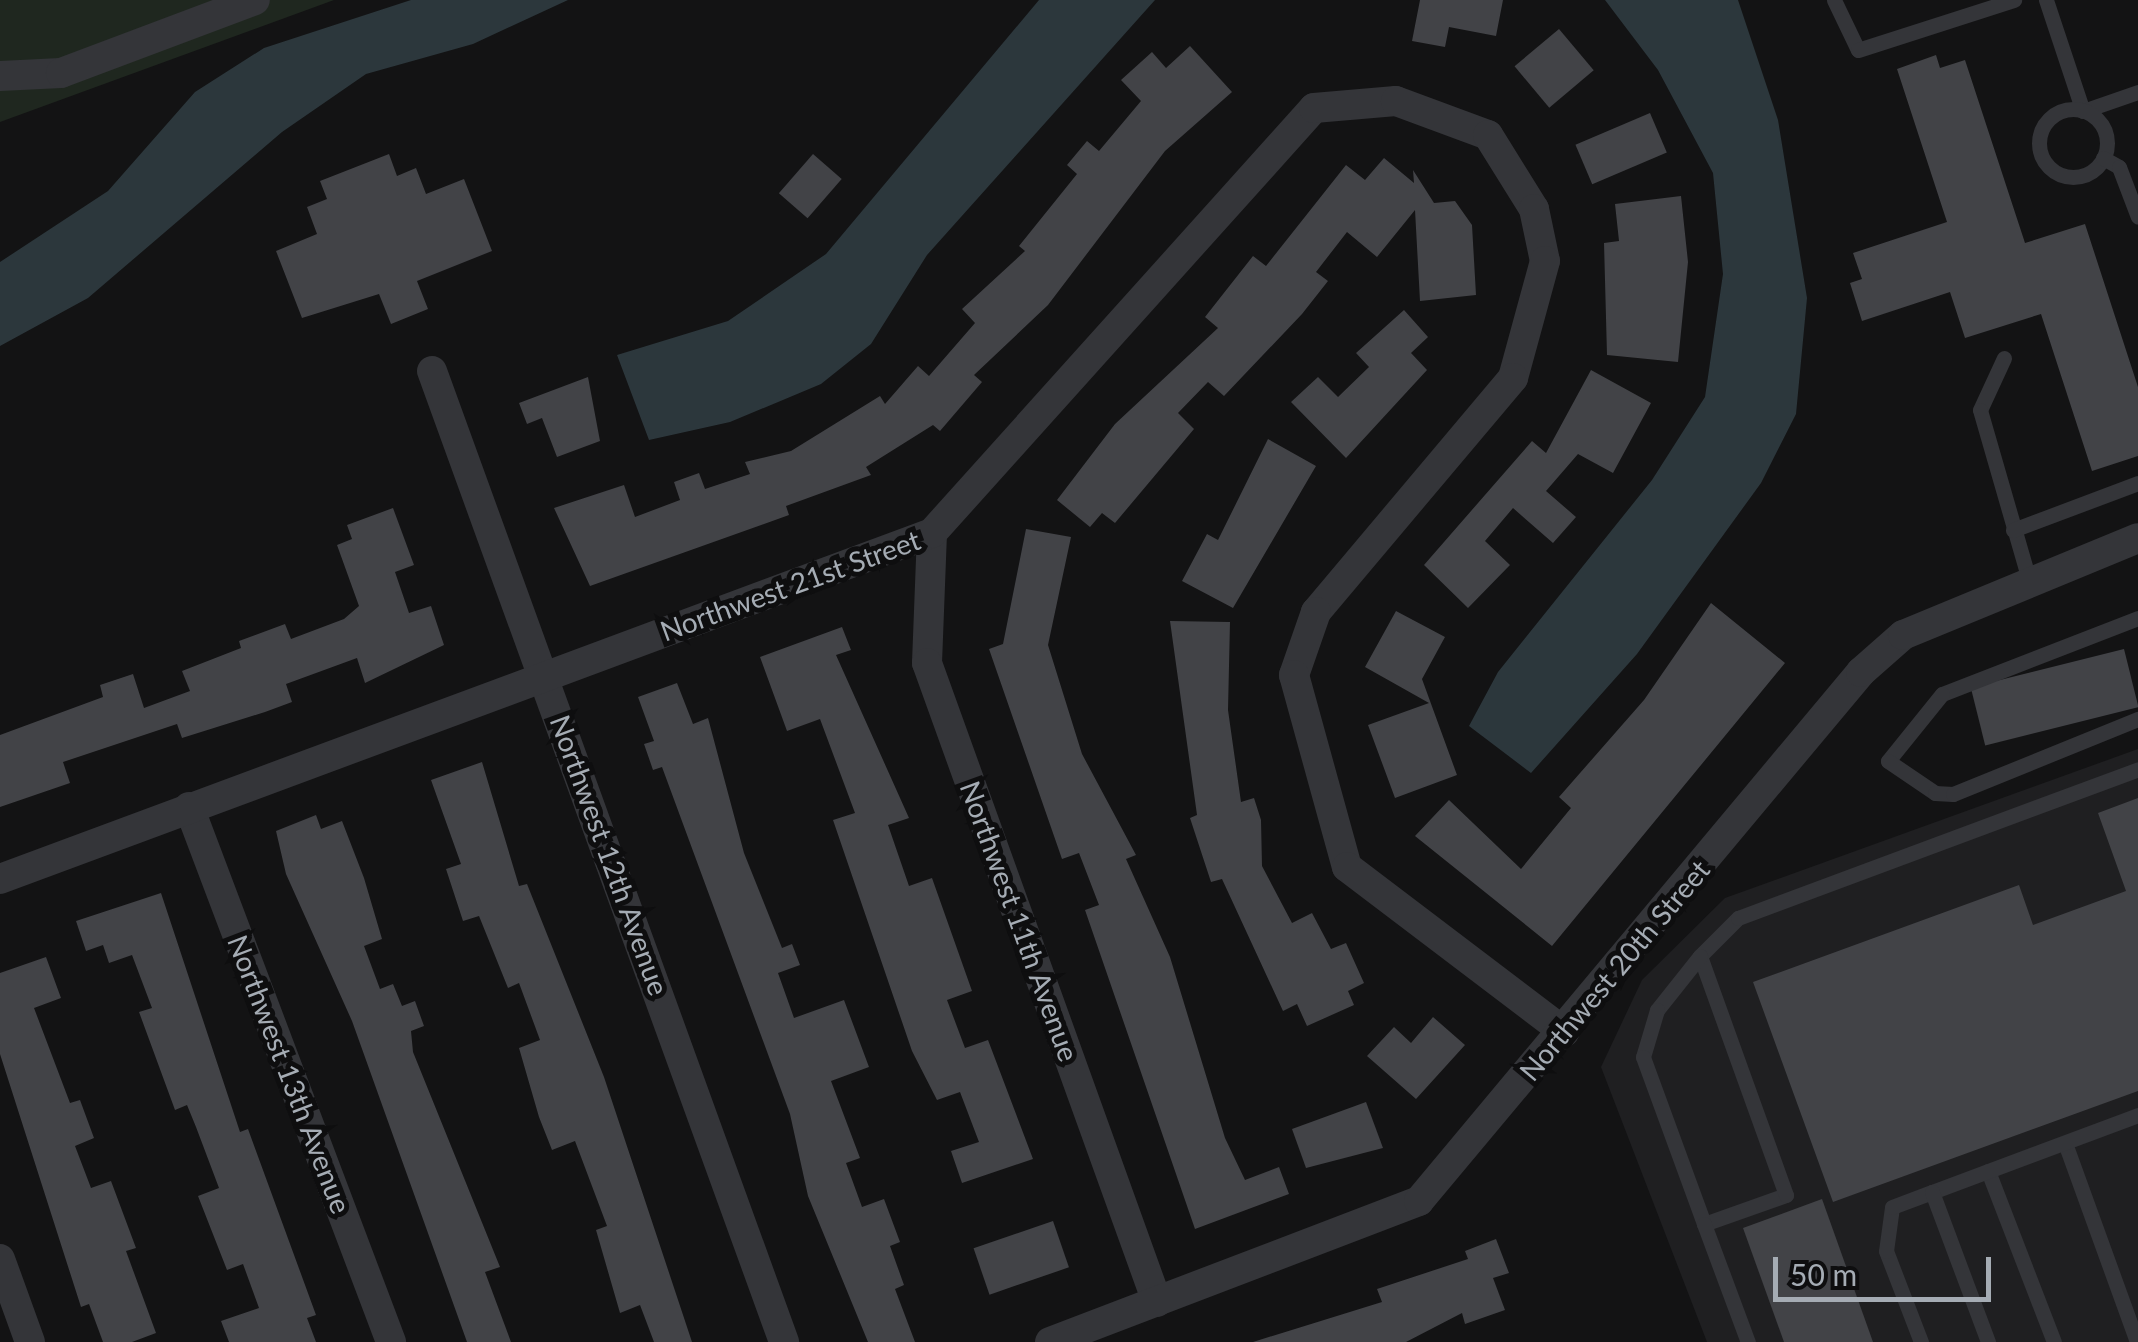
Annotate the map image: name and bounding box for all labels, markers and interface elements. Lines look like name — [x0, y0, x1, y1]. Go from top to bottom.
street label: Northwest 21st Street — [655, 522, 925, 648]
street label: Northwest 12th Avenue — [544, 710, 676, 1000]
street label: Northwest 11th Avenue — [954, 776, 1086, 1066]
street label: Northwest 20th Street — [1512, 853, 1716, 1087]
street label: Northwest 13th Avenue — [221, 930, 359, 1218]
scale bar — [1778, 1237, 1996, 1299]
text: 50 m — [1790, 1256, 1857, 1292]

